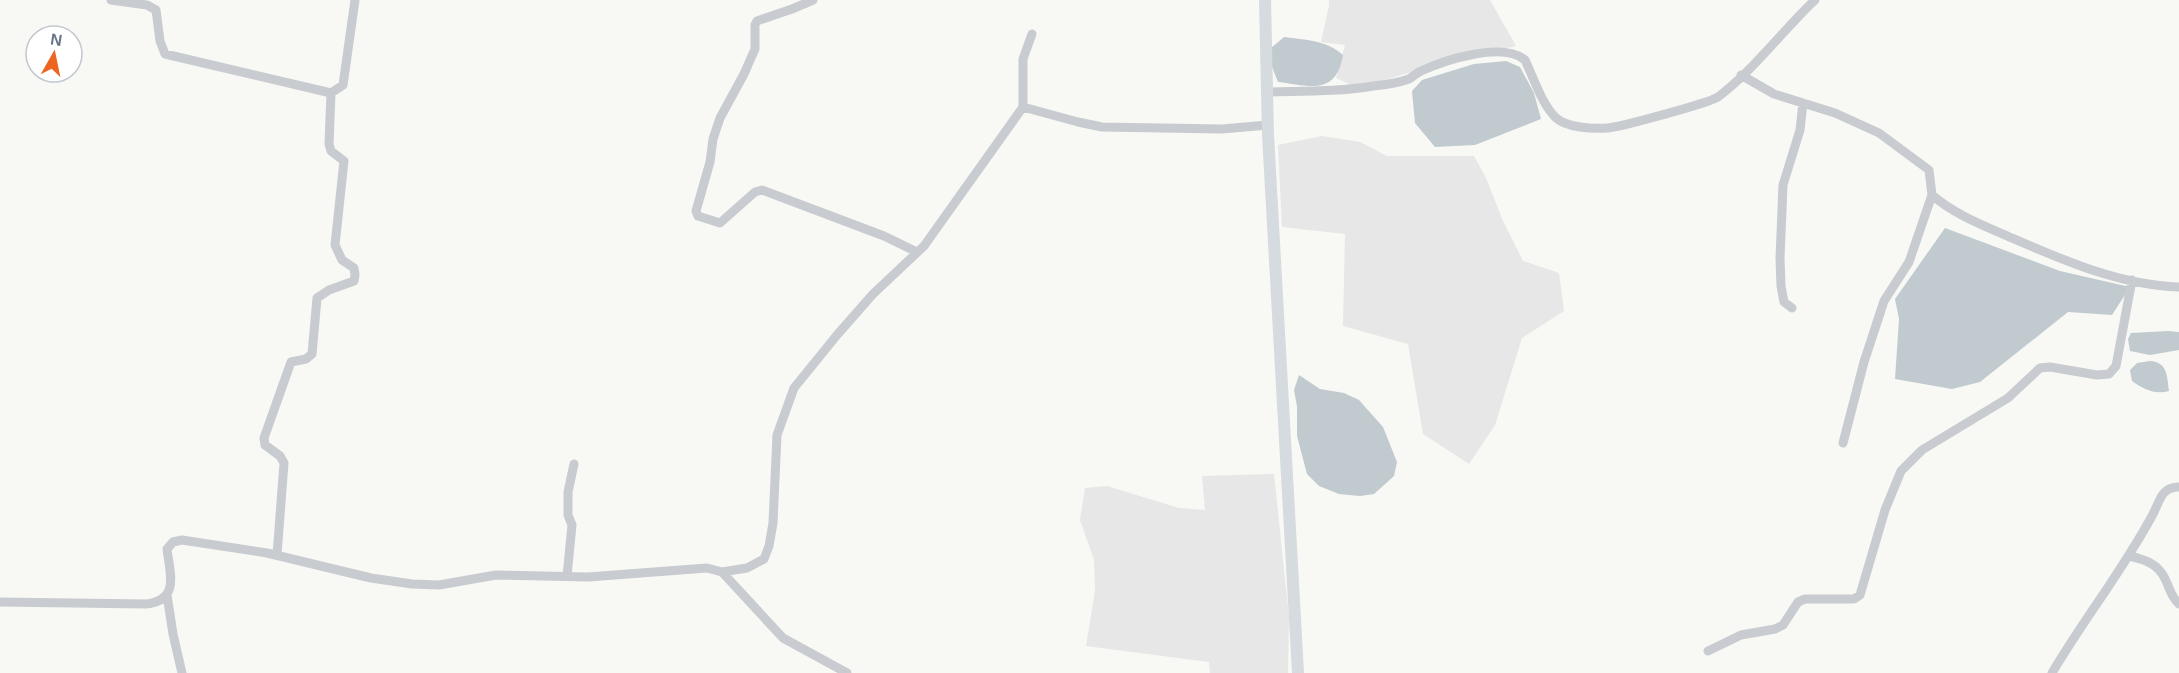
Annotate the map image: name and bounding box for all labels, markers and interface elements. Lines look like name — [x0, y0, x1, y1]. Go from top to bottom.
north arrow — [24, 24, 84, 84]
text: N — [49, 30, 63, 49]

